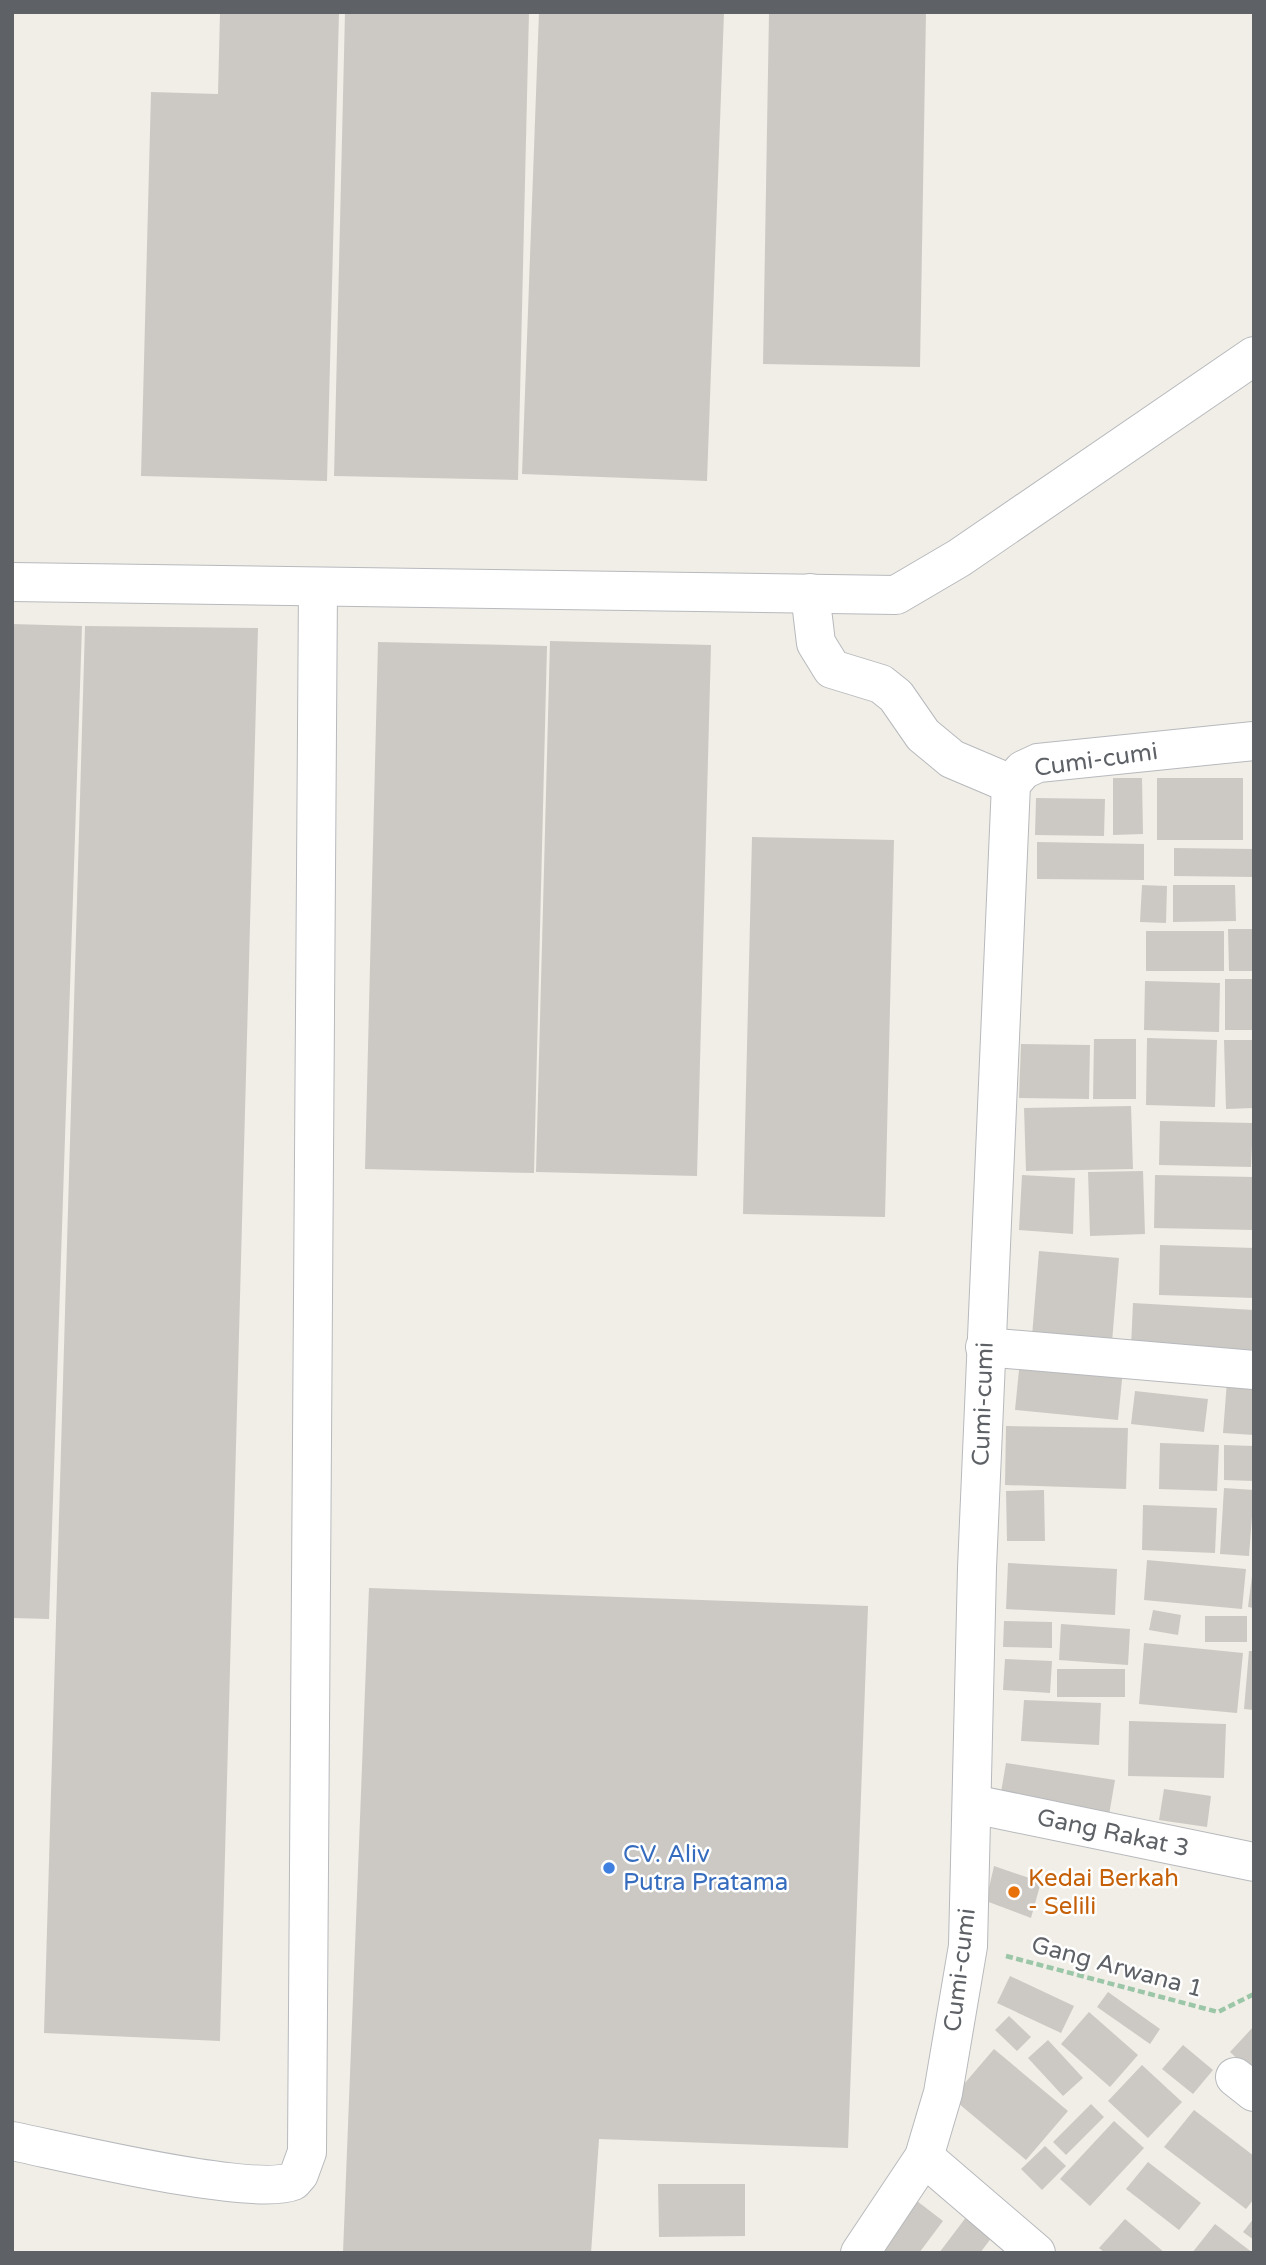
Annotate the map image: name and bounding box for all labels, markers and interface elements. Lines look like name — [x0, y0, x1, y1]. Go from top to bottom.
street label: Cumi-cumi — [1032, 737, 1160, 783]
street label: Cumi-cumi — [966, 1341, 1000, 1467]
street label: Gang Rakat 3 — [1034, 1803, 1192, 1863]
place label: CV. Aliv Putra Pratama — [623, 1840, 788, 1897]
marker: CV. Aliv Putra Pratama — [601, 1860, 617, 1876]
place label: Kedai Berkah - Selili — [1028, 1864, 1179, 1921]
marker: Kedai Berkah - Selili — [1006, 1884, 1022, 1900]
street label: Cumi-cumi — [938, 1907, 982, 2033]
street label: Gang Arwana 1 — [1028, 1930, 1206, 2004]

